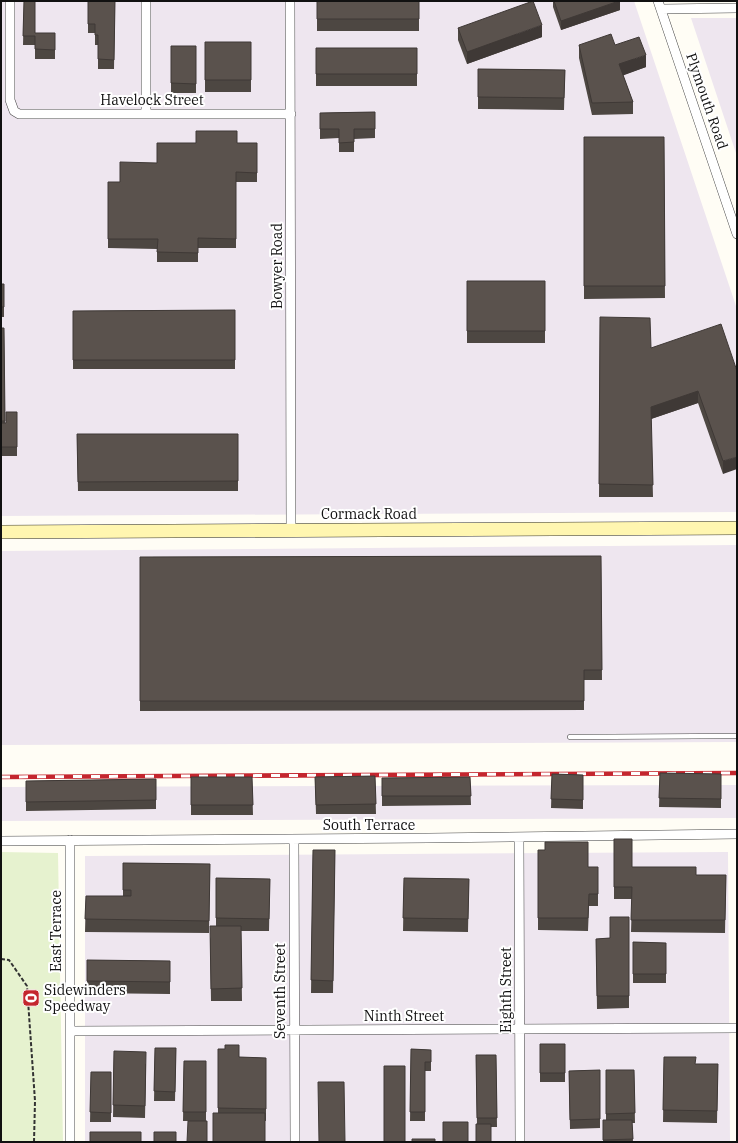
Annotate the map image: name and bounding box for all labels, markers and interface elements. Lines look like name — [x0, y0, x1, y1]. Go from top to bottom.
street label: Plymouth Road — [682, 50, 732, 152]
street label: Havelock Street — [100, 91, 204, 109]
street label: Bowyer Road — [268, 223, 286, 309]
street label: Cormack Road — [321, 505, 418, 523]
street label: South Terrace — [323, 816, 415, 834]
street label: East Terrace — [47, 890, 65, 972]
street label: Seventh Street — [271, 943, 289, 1039]
street label: Eighth Street — [497, 947, 515, 1033]
place label: Sidewinders Speedway — [44, 981, 126, 1015]
sports icon: Sidewinders Speedway — [21, 988, 41, 1008]
street label: Ninth Street — [364, 1007, 444, 1025]

